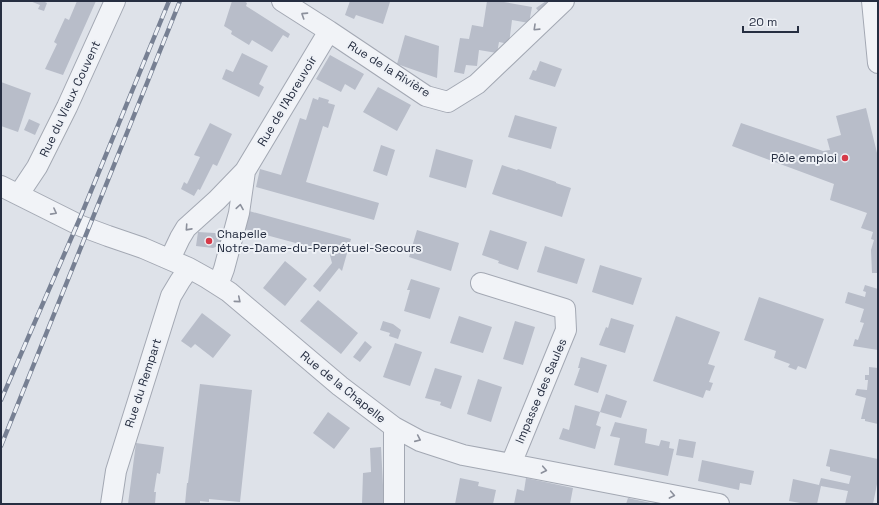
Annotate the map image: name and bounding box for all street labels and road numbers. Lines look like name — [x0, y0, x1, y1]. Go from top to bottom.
street label: Rue de la Rivière — [345, 37, 433, 101]
street label: Rue du Vieux Couvent — [36, 38, 104, 160]
street label: Rue de l'Abreuvoir — [254, 52, 321, 149]
street label: Rue du Rempart — [121, 336, 165, 430]
street label: Impasse des Saules — [512, 336, 570, 446]
street label: Rue de la Chapelle — [297, 348, 389, 426]

